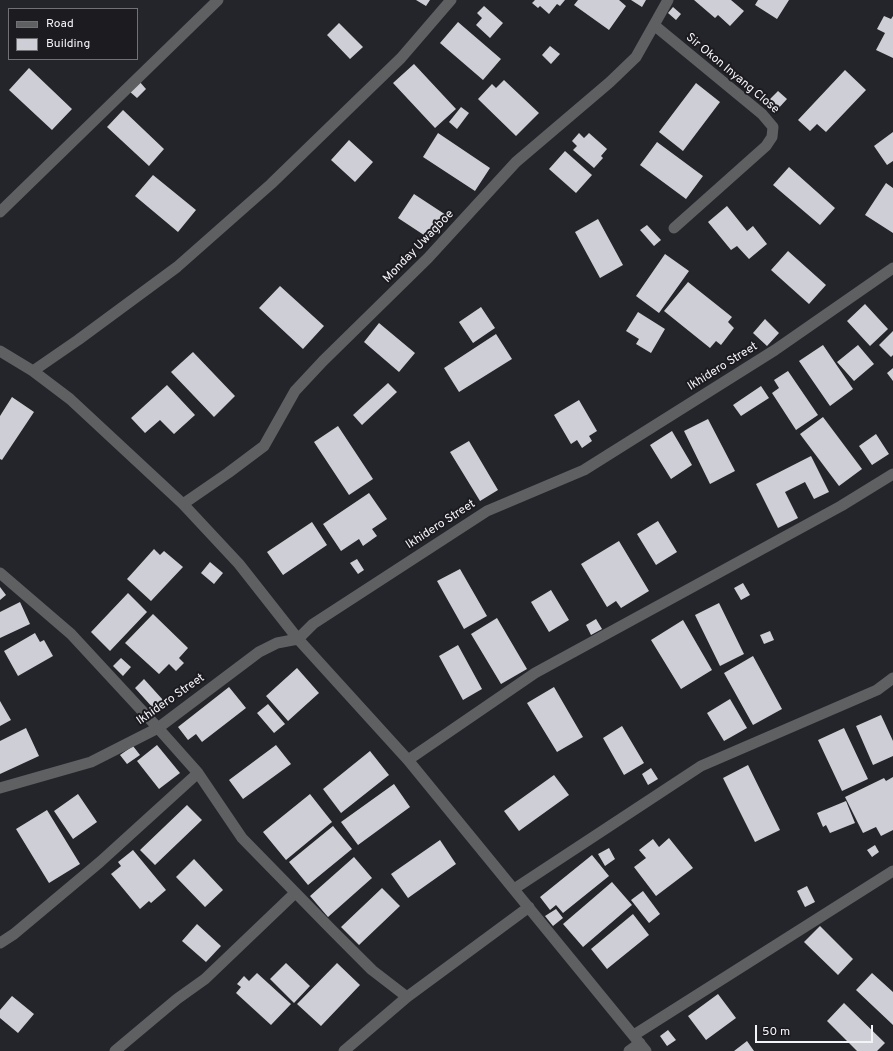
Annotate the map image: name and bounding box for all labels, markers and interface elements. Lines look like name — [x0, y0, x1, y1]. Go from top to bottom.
legend — [8, 8, 138, 60]
text: Road — [46, 16, 74, 32]
street label: Sir Okon Inyang Close — [682, 31, 782, 117]
text: Building — [46, 36, 90, 52]
street label: Monday Uwagboe — [381, 208, 457, 286]
street label: Ikhidero Street — [685, 340, 761, 394]
street label: Ikhidero Street — [404, 497, 478, 553]
street label: Ikhidero Street — [134, 671, 208, 729]
scale bar — [757, 1017, 875, 1043]
text: 50 m — [762, 1024, 790, 1040]

